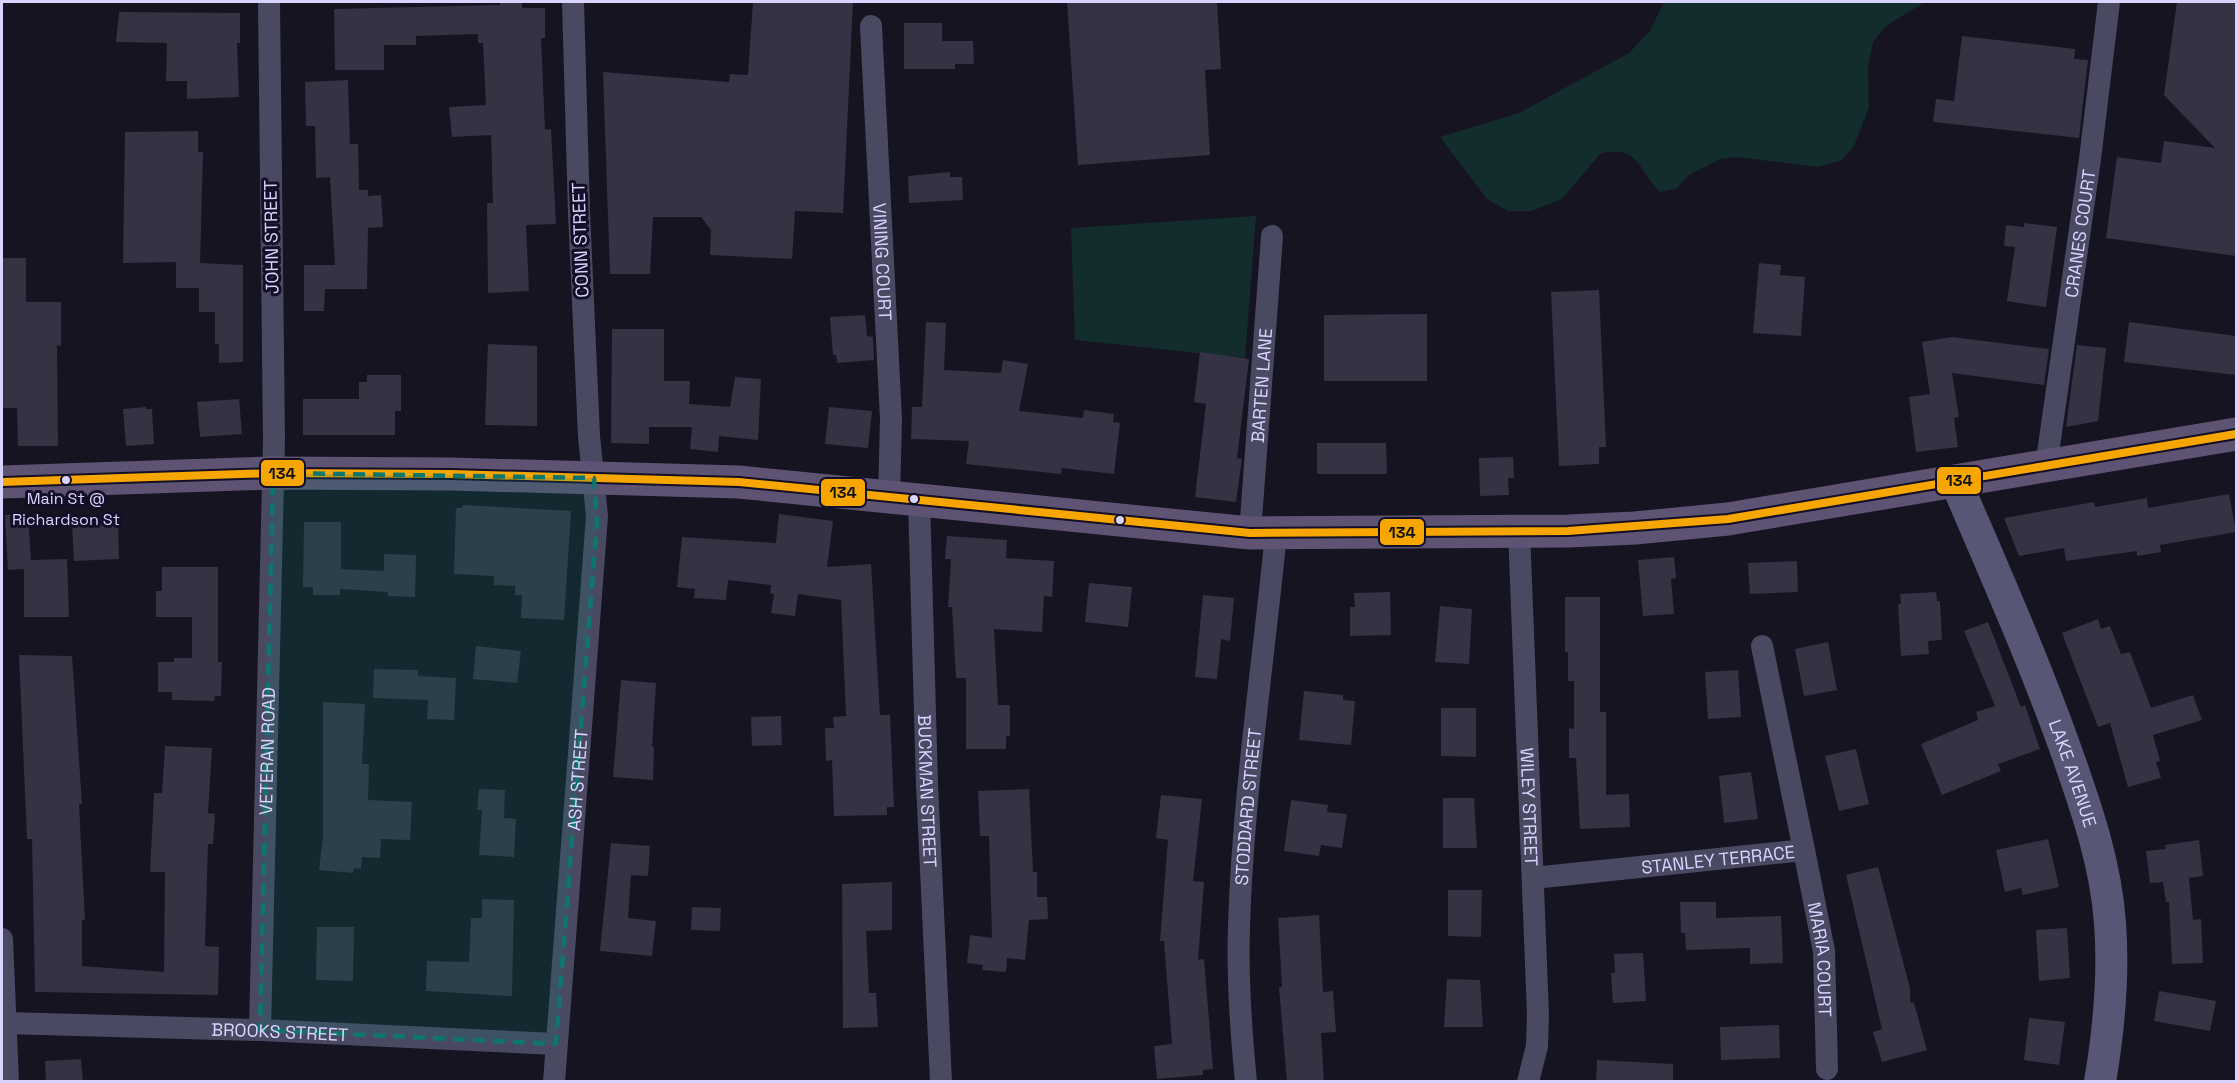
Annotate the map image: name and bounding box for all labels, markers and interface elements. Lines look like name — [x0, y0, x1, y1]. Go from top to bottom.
street label: CRANES COURT — [2059, 167, 2100, 299]
street label: JOHN STREET — [258, 179, 283, 294]
street label: CONN STREET — [566, 182, 594, 298]
street label: VINING COURT — [869, 202, 897, 321]
street label: BARTEN LANE — [1245, 327, 1277, 444]
line badge: 134 — [260, 459, 305, 487]
text: 134 — [268, 463, 296, 484]
line badge: 134 — [1936, 466, 1982, 495]
text: 134 — [1945, 470, 1973, 491]
marker: Main St @ Richardson St — [60, 474, 72, 486]
line badge: 134 — [820, 478, 866, 507]
text: 134 — [829, 482, 857, 503]
place label: Main St @ Richardson St — [12, 488, 120, 530]
unlabelled marker — [908, 493, 920, 505]
unlabelled marker — [1114, 514, 1126, 526]
line badge: 134 — [1379, 518, 1425, 546]
text: 134 — [1388, 522, 1416, 543]
street label: VETERAN ROAD — [254, 687, 280, 815]
street label: BUCKMAN STREET — [914, 714, 942, 868]
street label: LAKE AVENUE — [2044, 716, 2102, 830]
street label: STODDARD STREET — [1229, 726, 1266, 886]
street label: ASH STREET — [562, 728, 592, 832]
street label: WILEY STREET — [1516, 747, 1544, 867]
street label: STANLEY TERRACE — [1640, 840, 1796, 878]
street label: MARIA COURT — [1803, 900, 1837, 1018]
street label: BROOKS STREET — [211, 1017, 349, 1046]

